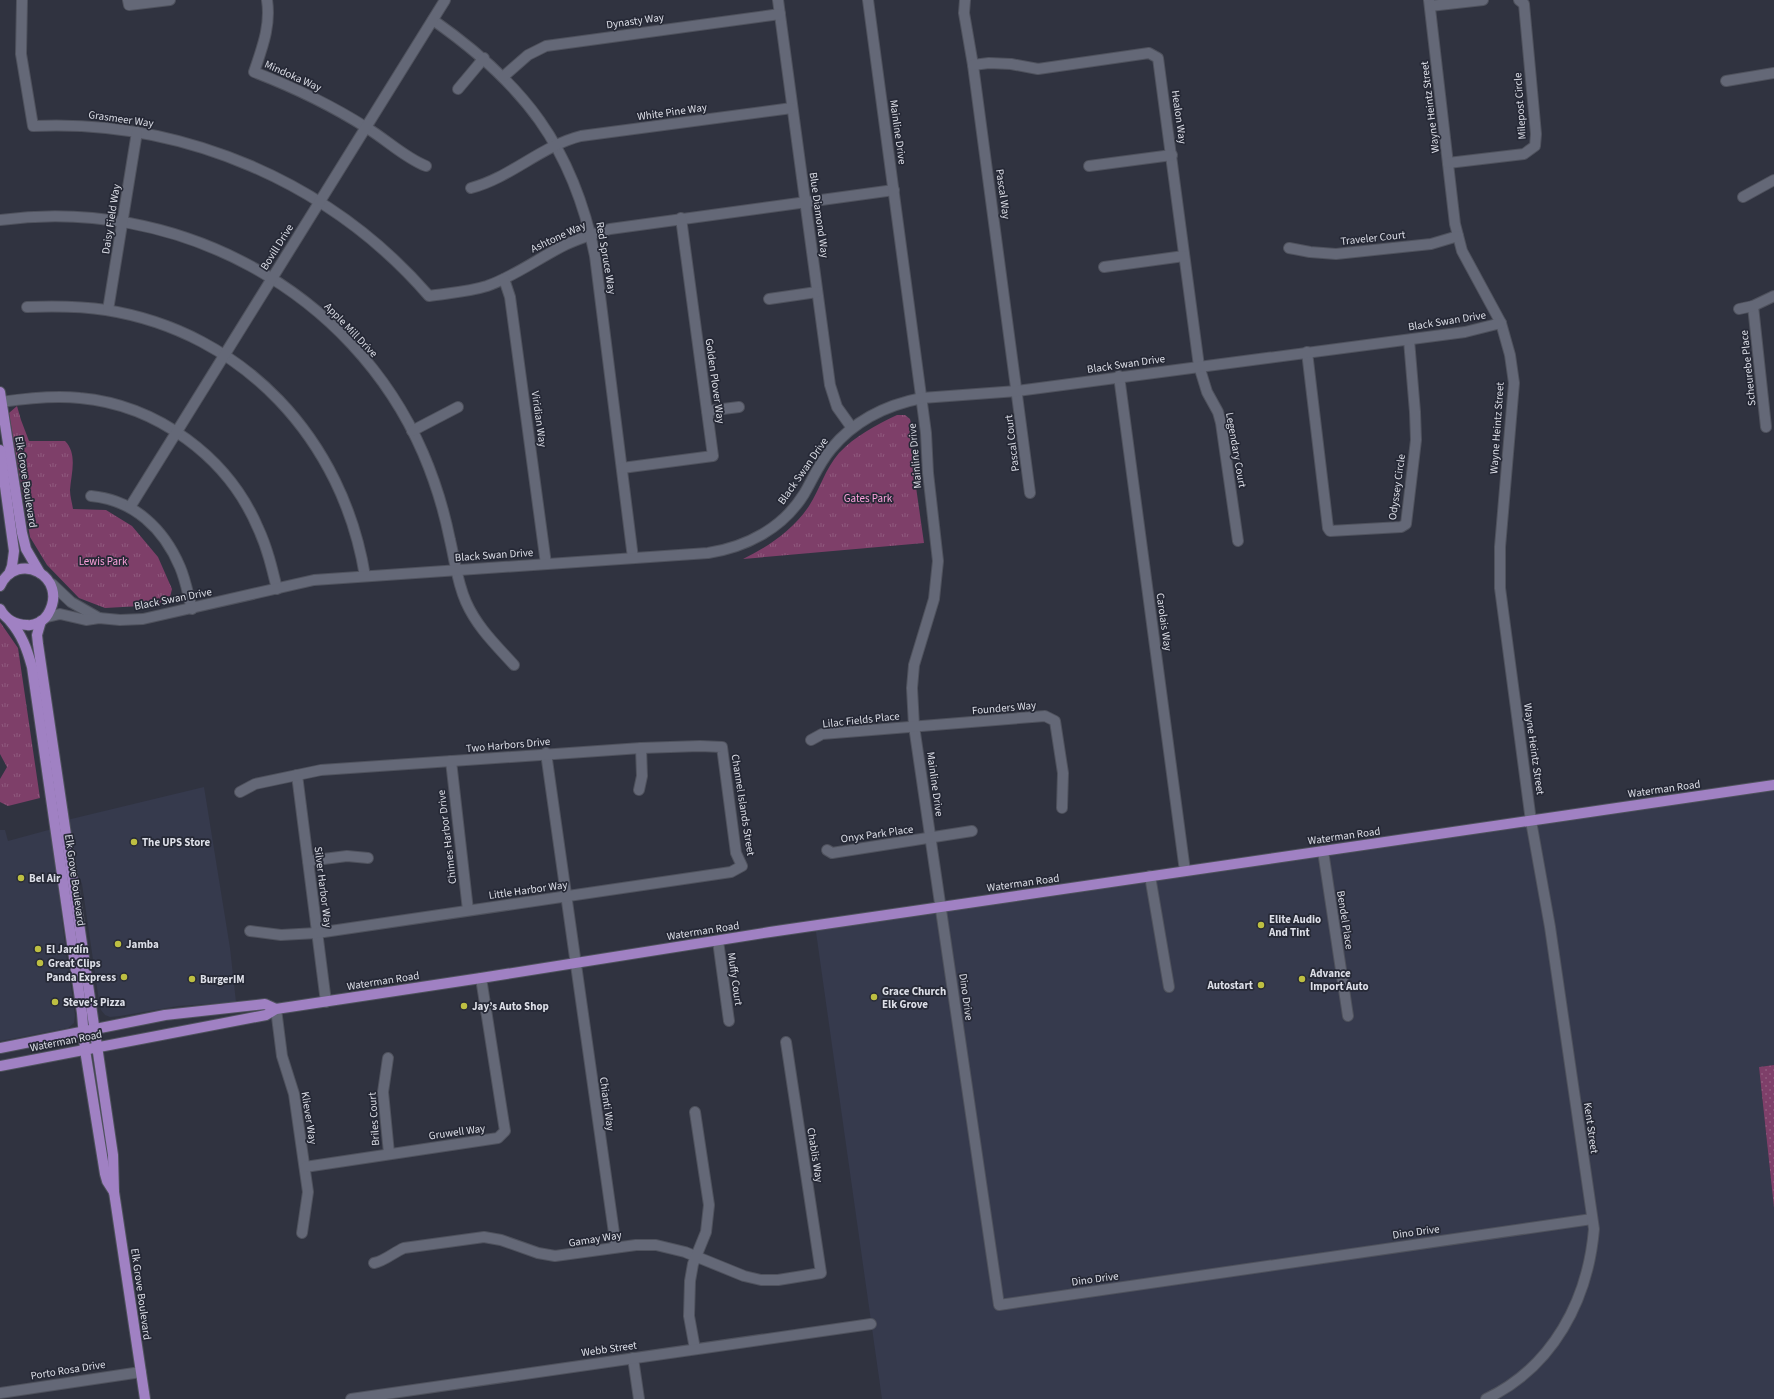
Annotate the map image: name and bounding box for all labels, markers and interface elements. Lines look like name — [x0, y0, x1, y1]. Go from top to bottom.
street label: Dynasty Way — [605, 10, 665, 32]
street label: Mindoka Way — [262, 57, 324, 95]
street label: Wayne Heintz Street — [1417, 60, 1443, 154]
street label: Milepost Circle — [1510, 71, 1530, 140]
street label: Healon Way — [1168, 89, 1190, 145]
street label: Mainline Drive — [886, 99, 910, 166]
street label: White Pine Way — [636, 100, 708, 124]
street label: Grasmeer Way — [87, 107, 155, 131]
street label: Pascal Way — [992, 168, 1014, 220]
street label: Blue Diamond Way — [806, 171, 832, 259]
street label: Daisy Field Way — [98, 183, 124, 255]
street label: Ashtone Way — [528, 218, 588, 256]
street label: Bovill Drive — [257, 221, 297, 273]
street label: Red Spruce Way — [592, 221, 620, 295]
street label: Traveler Court — [1340, 227, 1406, 249]
street label: Apple Mill Drive — [321, 299, 381, 361]
street label: Black Swan Drive — [1407, 307, 1488, 335]
street label: Scheurebe Place — [1737, 329, 1759, 407]
street label: Golden Plover Way — [702, 337, 728, 425]
street label: Black Swan Drive — [1086, 351, 1167, 377]
street label: Wayne Heintz Street — [1486, 381, 1508, 475]
street label: Viridian Way — [528, 390, 550, 448]
street label: Legendary Court — [1222, 411, 1250, 489]
street label: Pascal Court — [1001, 413, 1023, 472]
street label: Mainline Drive — [905, 422, 925, 489]
street label: Black Swan Drive — [774, 434, 832, 508]
street label: Elk Grove Boulevard — [11, 435, 41, 529]
street label: Odyssey Circle — [1385, 452, 1409, 521]
park label: Gates Park — [844, 491, 893, 506]
street label: Black Swan Drive — [454, 545, 534, 565]
park label: Lewis Park — [79, 554, 128, 569]
street label: Black Swan Drive — [133, 584, 214, 614]
street label: Carolais Way — [1153, 592, 1175, 652]
street label: Founders Way — [971, 698, 1037, 718]
street label: Wayne Heintz Street — [1520, 702, 1548, 796]
street label: Lilac Fields Place — [822, 708, 901, 732]
street label: Two Harbors Drive — [465, 734, 551, 756]
street label: Mainline Drive — [923, 751, 947, 818]
street label: Channel Islands Street — [728, 753, 758, 857]
street label: Waterman Road — [1627, 776, 1701, 802]
street label: Chimes Harbor Drive — [434, 789, 460, 885]
street label: Onyx Park Place — [840, 821, 915, 847]
street label: Waterman Road — [1307, 823, 1381, 849]
street label: Elk Grove Boulevard — [61, 833, 89, 927]
place label: The UPS Store — [142, 835, 211, 850]
marker: The UPS Store — [129, 837, 139, 847]
street label: Silver Harbor Way — [311, 846, 335, 928]
street label: Waterman Road — [986, 870, 1060, 896]
place label: Bel Air — [29, 871, 61, 886]
marker: Bel Air — [16, 873, 26, 883]
street label: Little Harbor Way — [488, 877, 568, 903]
street label: Bendel Place — [1333, 890, 1357, 951]
place label: Elite Audio And Tint — [1268, 912, 1321, 940]
street label: Waterman Road — [666, 918, 740, 944]
marker: Elite Audio And Tint — [1256, 920, 1266, 930]
place label: Jamba — [126, 937, 159, 952]
marker: Jamba — [113, 939, 123, 949]
place label: El Jardín — [46, 942, 89, 957]
marker: El Jardín — [33, 944, 43, 954]
street label: Muffy Court — [724, 951, 746, 1007]
place label: Great Clips — [48, 956, 101, 971]
marker: Great Clips — [35, 958, 45, 968]
place label: Advance Import Auto — [1309, 966, 1369, 994]
street label: Waterman Road — [346, 968, 420, 994]
place label: Panda Express — [46, 970, 116, 985]
marker: Panda Express — [119, 972, 129, 982]
place label: BurgerIM — [200, 972, 245, 987]
street label: Dino Drive — [955, 972, 977, 1022]
marker: BurgerIM — [187, 974, 197, 984]
marker: Advance Import Auto — [1297, 974, 1307, 984]
place label: Autostart — [1206, 978, 1254, 993]
marker: Autostart — [1256, 980, 1266, 990]
place label: Grace Church Elk Grove — [882, 984, 946, 1012]
marker: Grace Church Elk Grove — [869, 992, 879, 1002]
place label: Steve's Pizza — [63, 995, 126, 1010]
marker: Steve's Pizza — [50, 997, 60, 1007]
place label: Jay’s Auto Shop — [472, 999, 549, 1014]
marker: Jay’s Auto Shop — [459, 1001, 469, 1011]
street label: Waterman Road — [29, 1027, 103, 1055]
street label: Chianti Way — [596, 1076, 618, 1132]
street label: Kliever Way — [297, 1091, 321, 1145]
street label: Briles Court — [365, 1091, 383, 1146]
street label: Kent Street — [1580, 1102, 1602, 1155]
street label: Gruwell Way — [428, 1121, 486, 1143]
street label: Chablis Way — [803, 1126, 827, 1184]
street label: Dino Drive — [1391, 1221, 1441, 1243]
street label: Gamay Way — [567, 1227, 623, 1251]
street label: Elk Grove Boulevard — [127, 1247, 155, 1341]
street label: Dino Drive — [1070, 1268, 1120, 1290]
street label: Webb Street — [580, 1338, 638, 1360]
street label: Porto Rosa Drive — [29, 1357, 107, 1383]

